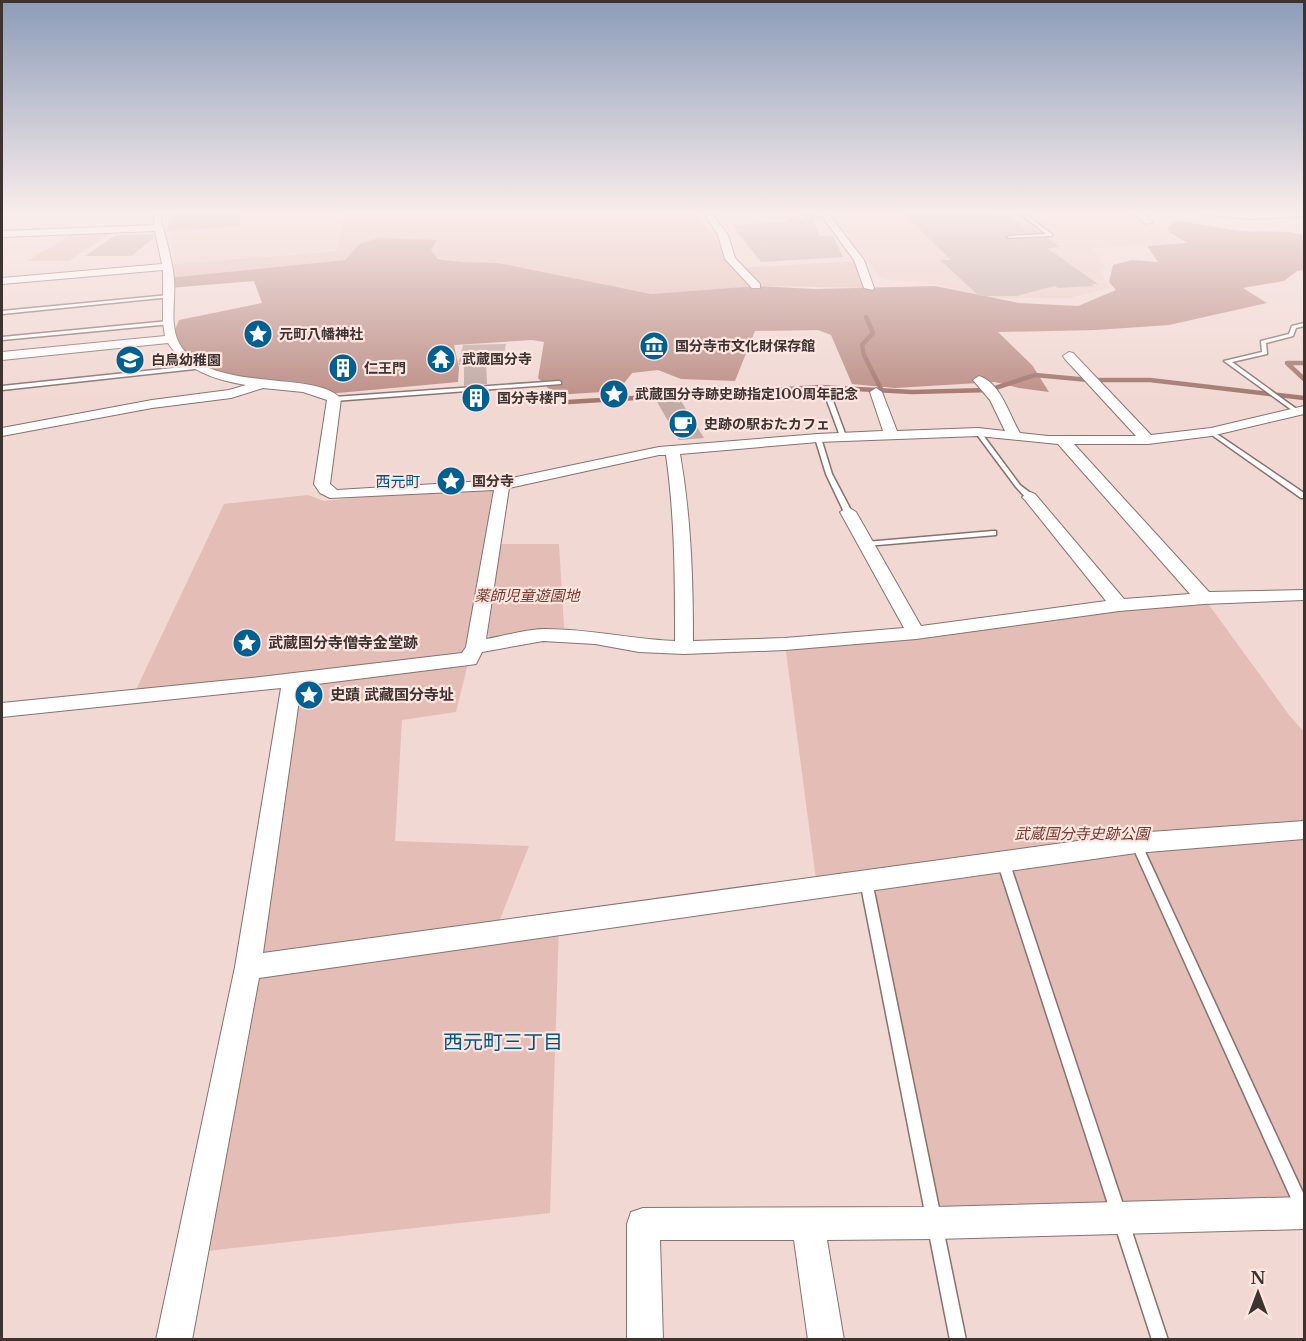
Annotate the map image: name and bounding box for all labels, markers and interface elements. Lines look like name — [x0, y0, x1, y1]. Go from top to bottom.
place icon: 元町八幡神社 — [242, 318, 274, 350]
place label: 元町八幡神社 — [279, 325, 363, 343]
museum icon: 国分寺市文化財保存館 — [638, 330, 670, 362]
place label: 国分寺市文化財保存館 — [675, 337, 815, 355]
temple icon: 武蔵国分寺 — [425, 343, 457, 375]
school or university icon: 白鳥幼稚園 — [114, 344, 146, 376]
place label: 武蔵国分寺 — [462, 350, 532, 368]
place label: 白鳥幼稚園 — [151, 351, 221, 369]
building icon: 仁王門 — [327, 352, 359, 384]
place label: 仁王門 — [364, 359, 406, 377]
place icon: 武蔵国分寺跡史跡指定100周年記念 — [598, 378, 630, 410]
building icon: 国分寺楼門 — [460, 382, 492, 414]
place label: 武蔵国分寺跡史跡指定100周年記念 — [635, 385, 858, 403]
place label: 国分寺楼門 — [497, 389, 567, 407]
cafe icon: 史跡の駅おたカフェ — [667, 408, 699, 440]
place label: 史跡の駅おたカフェ — [704, 415, 830, 433]
place icon: 国分寺 — [435, 465, 467, 497]
district label: 西元町 — [375, 472, 421, 491]
place label: 国分寺 — [472, 472, 514, 490]
park label: 薬師児童遊園地 — [474, 586, 581, 605]
place icon: 武蔵国分寺僧寺金堂跡 — [231, 627, 263, 659]
place label: 武蔵国分寺僧寺金堂跡 — [268, 633, 418, 652]
place icon: 史蹟 武藏国分寺址 — [293, 679, 325, 711]
place label: 史蹟 武藏国分寺址 — [330, 685, 454, 704]
park label: 武蔵国分寺史跡公園 — [1014, 824, 1151, 843]
district label: 西元町三丁目 — [443, 1030, 563, 1054]
north arrow — [1228, 1263, 1288, 1323]
text: N — [1250, 1268, 1266, 1288]

